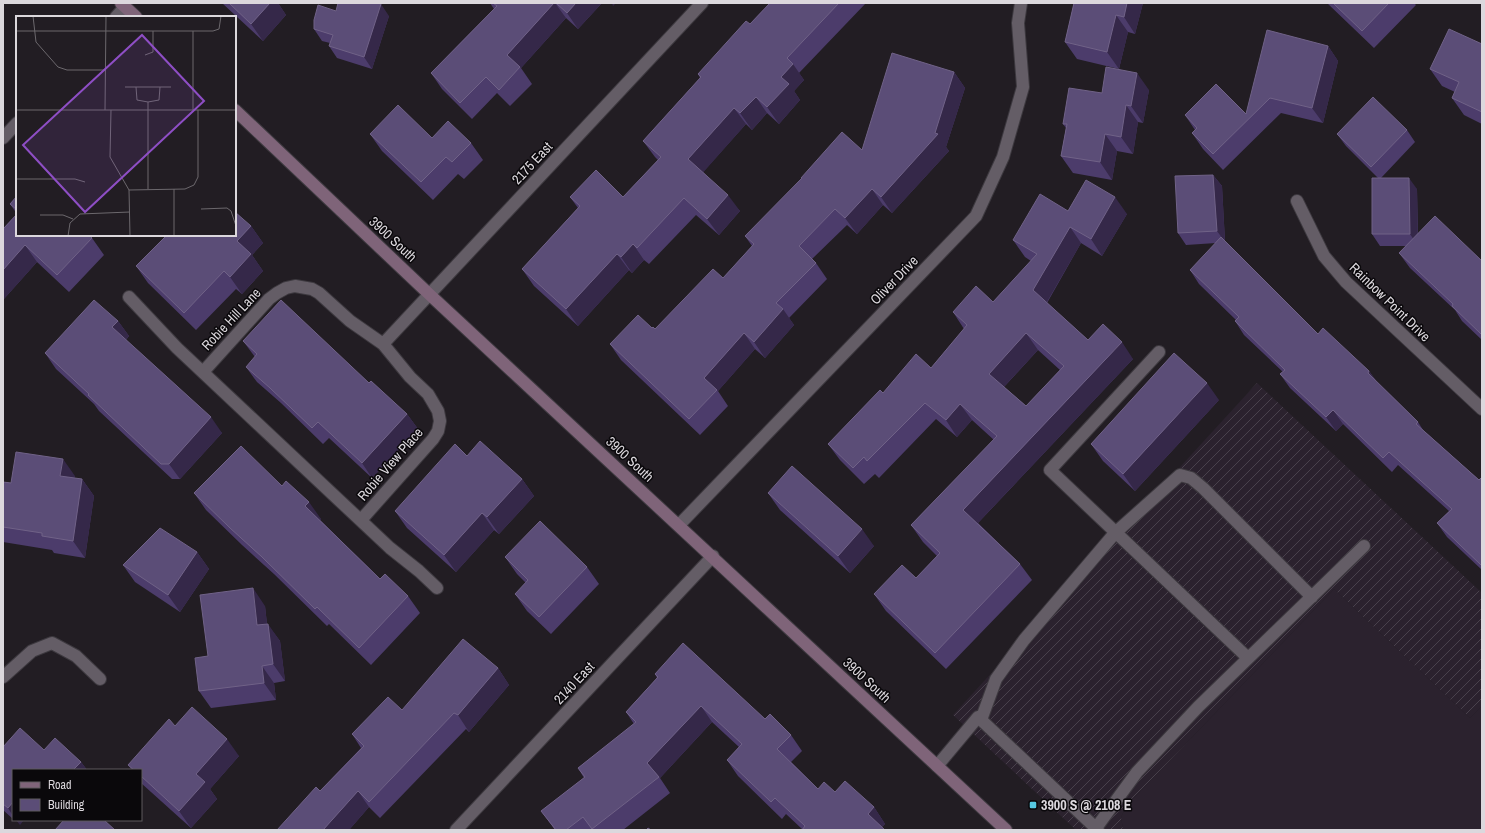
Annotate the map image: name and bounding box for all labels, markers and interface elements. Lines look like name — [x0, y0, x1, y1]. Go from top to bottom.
inset map — [16, 16, 236, 236]
street label: 2175 East — [508, 138, 556, 188]
street label: 3900 South — [365, 212, 421, 266]
street label: Oliver Drive — [866, 252, 922, 308]
street label: Rainbow Point Drive — [1346, 259, 1434, 345]
street label: Robie Hill Lane — [197, 284, 265, 354]
street label: Robie View Place — [353, 424, 427, 504]
street label: 3900 South — [602, 432, 658, 486]
street label: 3900 South — [839, 653, 895, 707]
street label: 2140 East — [550, 658, 598, 708]
legend — [12, 769, 142, 821]
text: Road — [48, 777, 72, 793]
place label: 3900 S @ 2108 E — [1041, 796, 1132, 814]
text: Building — [48, 797, 85, 813]
marker: 3900 S @ 2108 E — [1028, 800, 1038, 810]

